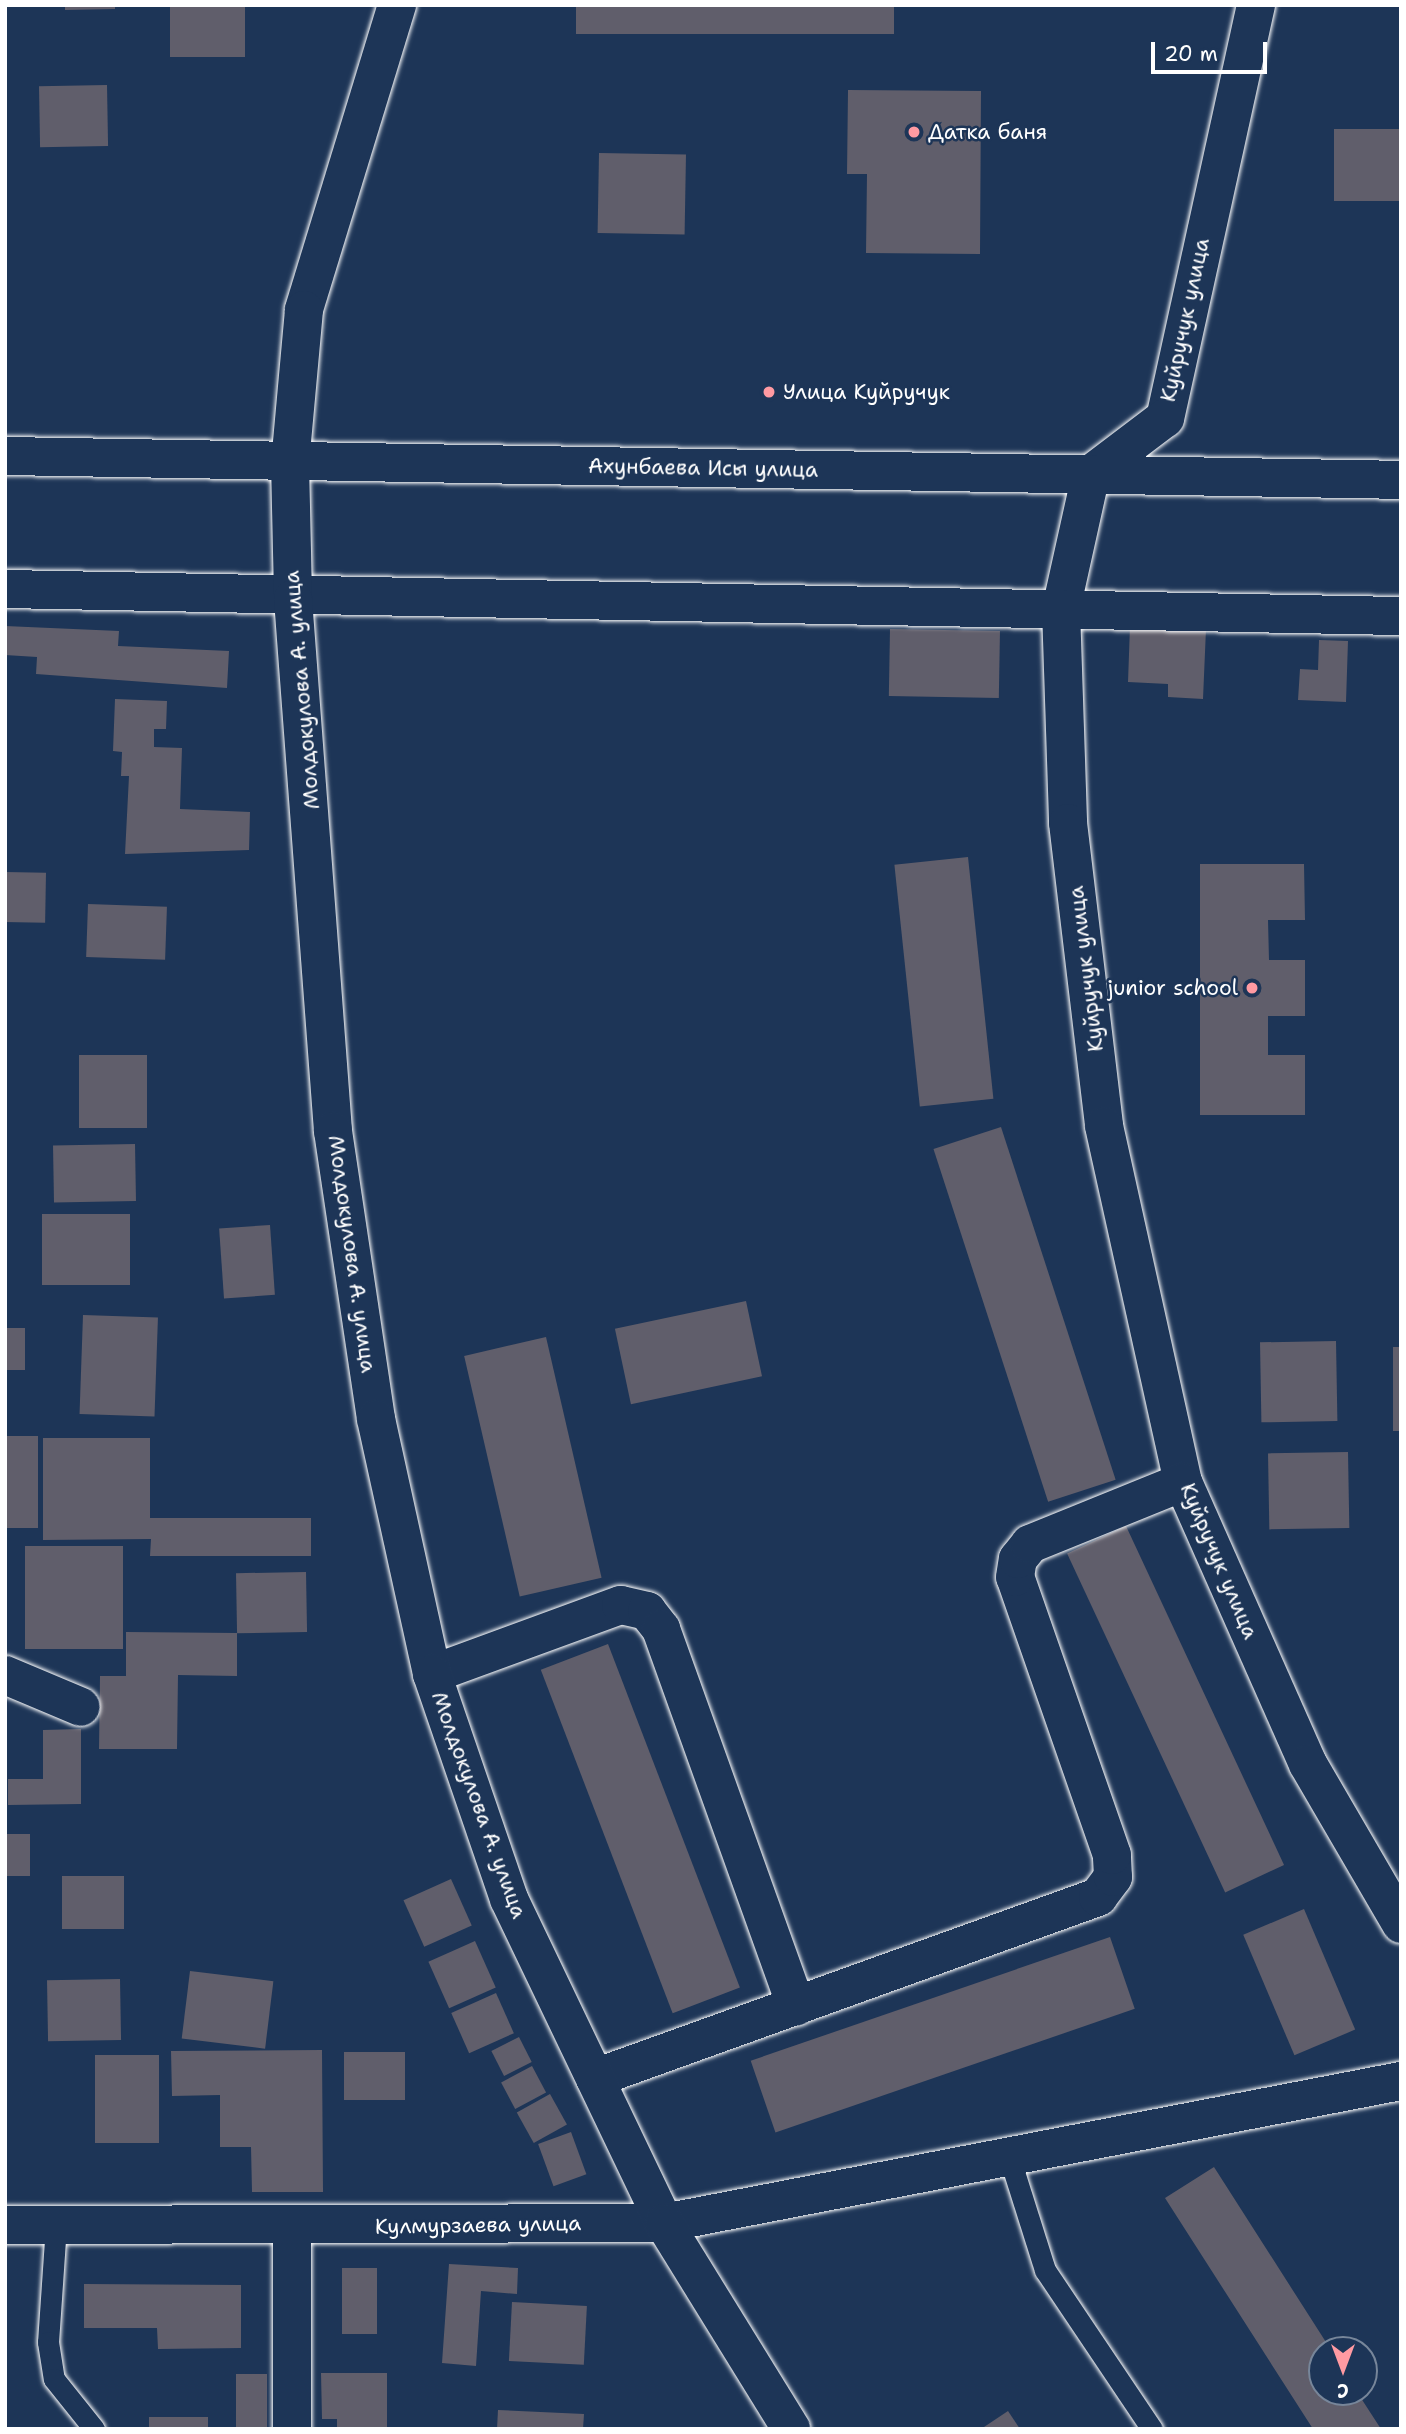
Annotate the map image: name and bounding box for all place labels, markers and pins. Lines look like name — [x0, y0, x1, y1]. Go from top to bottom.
place label: Датка баня — [928, 119, 1047, 145]
marker: Датка баня — [906, 124, 922, 140]
place label: Улица Куйручук — [783, 379, 950, 405]
marker: Улица Куйручук — [761, 384, 777, 400]
place label: junior school — [1108, 975, 1238, 1001]
marker: junior school — [1244, 980, 1260, 996]

